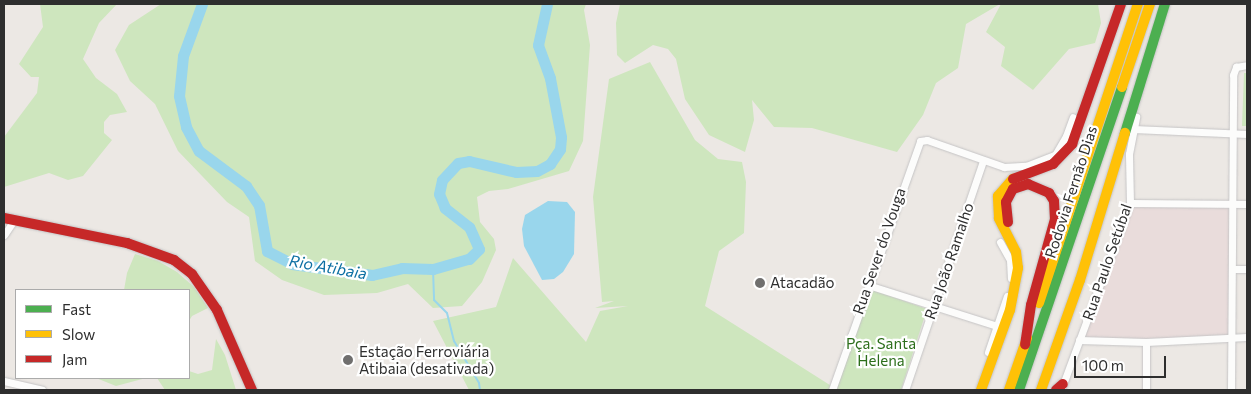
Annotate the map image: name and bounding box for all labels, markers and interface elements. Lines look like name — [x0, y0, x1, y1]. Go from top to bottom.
street label: Rodovia Fernão Dias — [1041, 124, 1101, 260]
street label: Rua Sever do Vouga — [849, 185, 909, 317]
street label: Rua João Ramalho — [921, 200, 977, 322]
street label: Rua Paulo Setúbal — [1079, 201, 1135, 323]
water label: Rio Atibaia — [288, 251, 368, 283]
place label: Atacadão — [770, 274, 834, 292]
marker: Atacadão — [754, 277, 766, 289]
legend — [15, 289, 190, 379]
text: Fast — [62, 300, 91, 318]
text: Slow — [62, 325, 95, 343]
park label: Pça. Santa Helena — [846, 334, 916, 369]
place label: Estação Ferroviária Atibaia (desativada) — [359, 342, 494, 377]
scale bar — [1076, 346, 1168, 378]
text: Jam — [62, 350, 87, 368]
marker: Estação Ferroviária Atibaia (desativada) — [341, 353, 355, 367]
text: 100 m — [1082, 356, 1124, 374]

